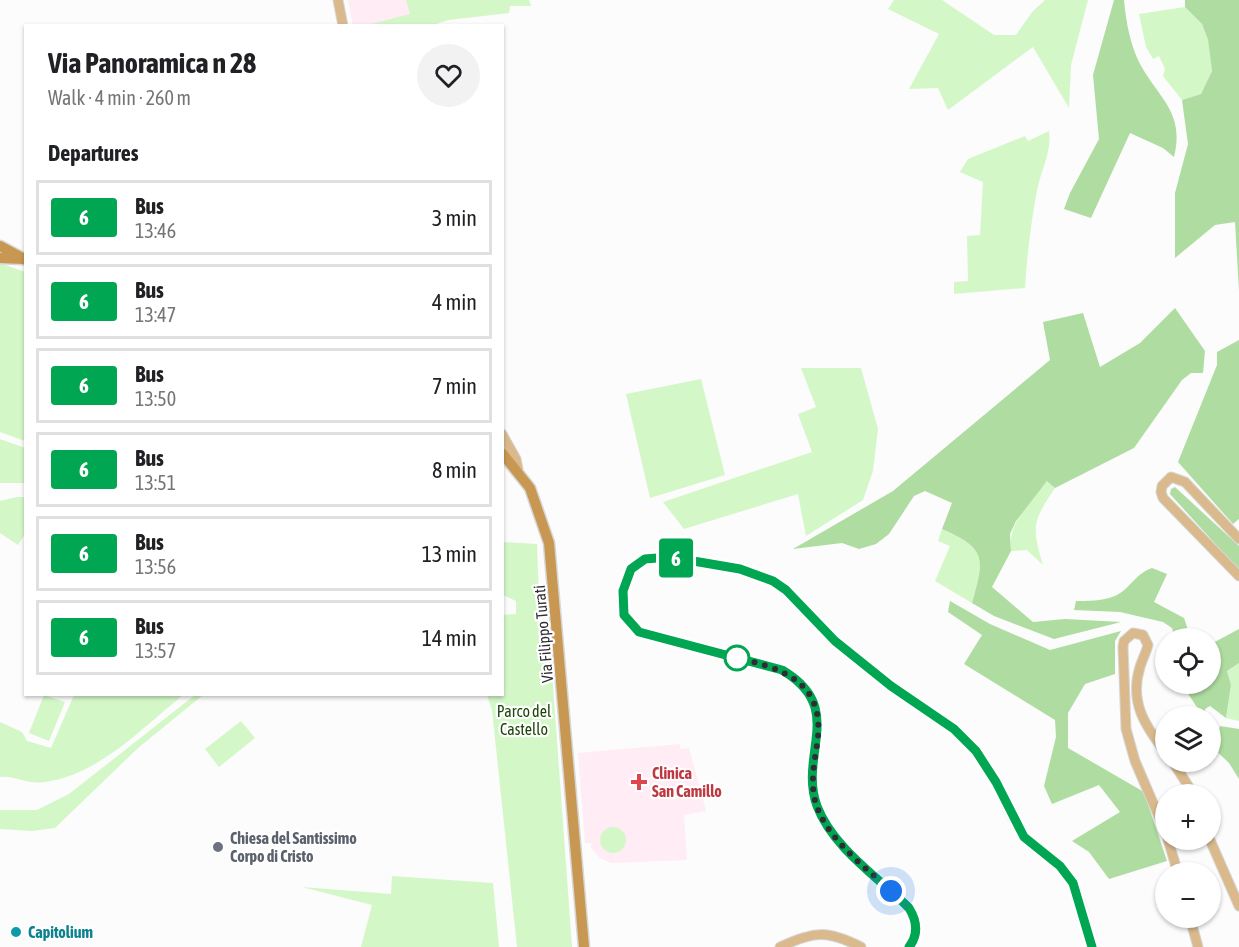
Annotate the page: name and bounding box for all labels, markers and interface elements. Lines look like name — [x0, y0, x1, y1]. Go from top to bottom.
button: heart — [417, 44, 480, 107]
text: Via Panoramica n 28 — [48, 47, 256, 79]
text: Walk · 4 min · 260 m — [48, 86, 191, 109]
text: Departures — [48, 140, 138, 166]
text: Bus — [135, 193, 164, 219]
text: 6 — [79, 205, 89, 229]
text: 3 min — [432, 205, 477, 231]
text: 13:46 — [135, 219, 176, 242]
text: Bus — [135, 277, 164, 303]
text: 6 — [79, 289, 89, 313]
text: 4 min — [432, 289, 477, 315]
text: 13:47 — [135, 303, 176, 326]
text: Bus — [135, 361, 164, 387]
text: 6 — [79, 373, 89, 397]
text: 7 min — [432, 373, 477, 399]
text: 13:50 — [135, 387, 176, 410]
text: Bus — [135, 445, 164, 471]
text: 6 — [79, 457, 89, 481]
text: 8 min — [432, 457, 477, 483]
text: 13:51 — [135, 471, 176, 494]
text: Bus — [135, 529, 164, 555]
line badge: 6 — [656, 538, 696, 578]
text: 6 — [79, 541, 89, 565]
text: 13 min — [422, 541, 477, 567]
text: 6 — [671, 546, 681, 570]
text: 13:56 — [135, 555, 176, 578]
street label: Via Filippo Turati — [530, 584, 557, 684]
text: Bus — [135, 613, 164, 639]
text: 6 — [79, 625, 89, 649]
text: 14 min — [422, 625, 477, 651]
map controls — [1155, 628, 1221, 928]
button: locate — [1155, 628, 1221, 694]
text: 13:57 — [135, 639, 176, 662]
unlabelled marker — [724, 645, 750, 671]
park label: Parco del Castello — [497, 702, 552, 738]
button: layers — [1155, 706, 1221, 772]
place label: Clinica San Camillo — [652, 764, 722, 800]
marker: Clinica San Camillo — [630, 773, 648, 791]
button: + — [1155, 784, 1221, 850]
place label: Chiesa del Santissimo Corpo di Cristo — [230, 829, 357, 865]
marker: Chiesa del Santissimo Corpo di Cristo — [211, 840, 225, 854]
button: − — [1155, 862, 1221, 928]
your location — [876, 876, 906, 906]
place label: Capitolium — [28, 923, 93, 941]
marker: Capitolium — [9, 925, 23, 939]

